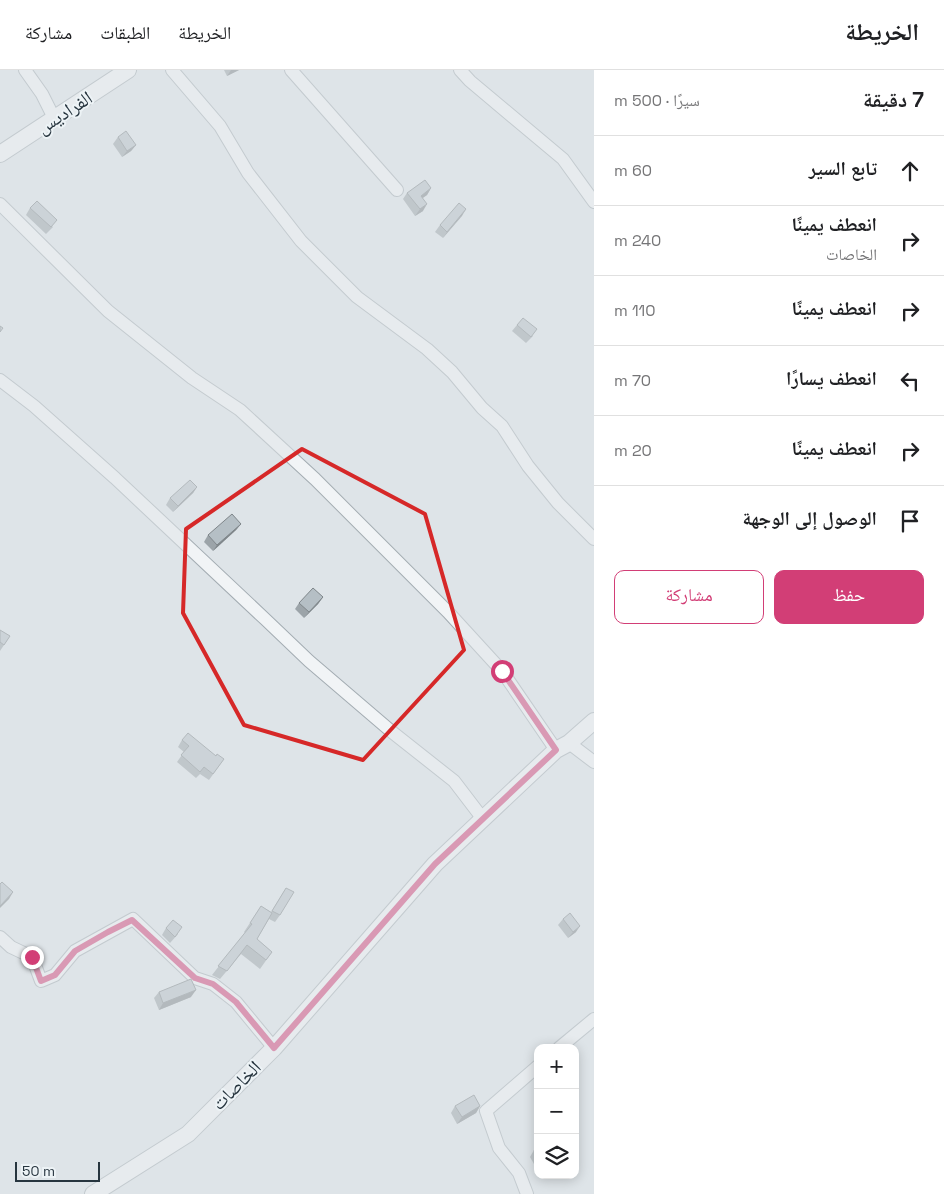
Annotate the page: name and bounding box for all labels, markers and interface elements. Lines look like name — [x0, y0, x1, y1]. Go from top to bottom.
text: الخريطة — [845, 16, 919, 47]
text: مشاركة — [25, 21, 72, 44]
text: الطبقات — [100, 21, 150, 44]
text: الخريطة — [178, 21, 231, 44]
street label: الفراديس — [32, 85, 97, 140]
text: 7 دقيقة — [863, 86, 924, 113]
text: سيرًا · 500 m — [614, 90, 700, 111]
text: تابع السير — [809, 156, 877, 181]
icon: ahead — [896, 157, 924, 185]
text: 60 m — [614, 160, 652, 181]
text: انعطف يمينًا — [792, 212, 877, 237]
icon: right — [896, 227, 924, 255]
text: 240 m — [614, 230, 661, 251]
text: الخاصات — [826, 244, 877, 265]
text: انعطف يمينًا — [792, 296, 877, 321]
icon: right — [896, 297, 924, 325]
text: 110 m — [614, 300, 656, 321]
text: انعطف يسارًا — [786, 366, 877, 391]
icon: left — [896, 367, 924, 395]
text: 70 m — [614, 370, 651, 391]
text: انعطف يمينًا — [792, 436, 877, 461]
icon: right — [896, 437, 924, 465]
text: 20 m — [614, 440, 652, 461]
text: الوصول إلى الوجهة — [742, 506, 877, 531]
icon: arrive — [896, 507, 924, 535]
button: مشاركة — [614, 570, 764, 624]
button: حفظ — [774, 570, 924, 624]
route start — [491, 660, 514, 683]
route end — [21, 946, 44, 969]
map controls — [534, 1044, 579, 1179]
button: + — [534, 1044, 579, 1089]
street label: الخاصات — [206, 1055, 267, 1116]
button: − — [534, 1089, 579, 1134]
button: layers — [534, 1134, 579, 1179]
scale bar — [15, 1159, 100, 1182]
text: 50 m — [22, 1162, 55, 1180]

